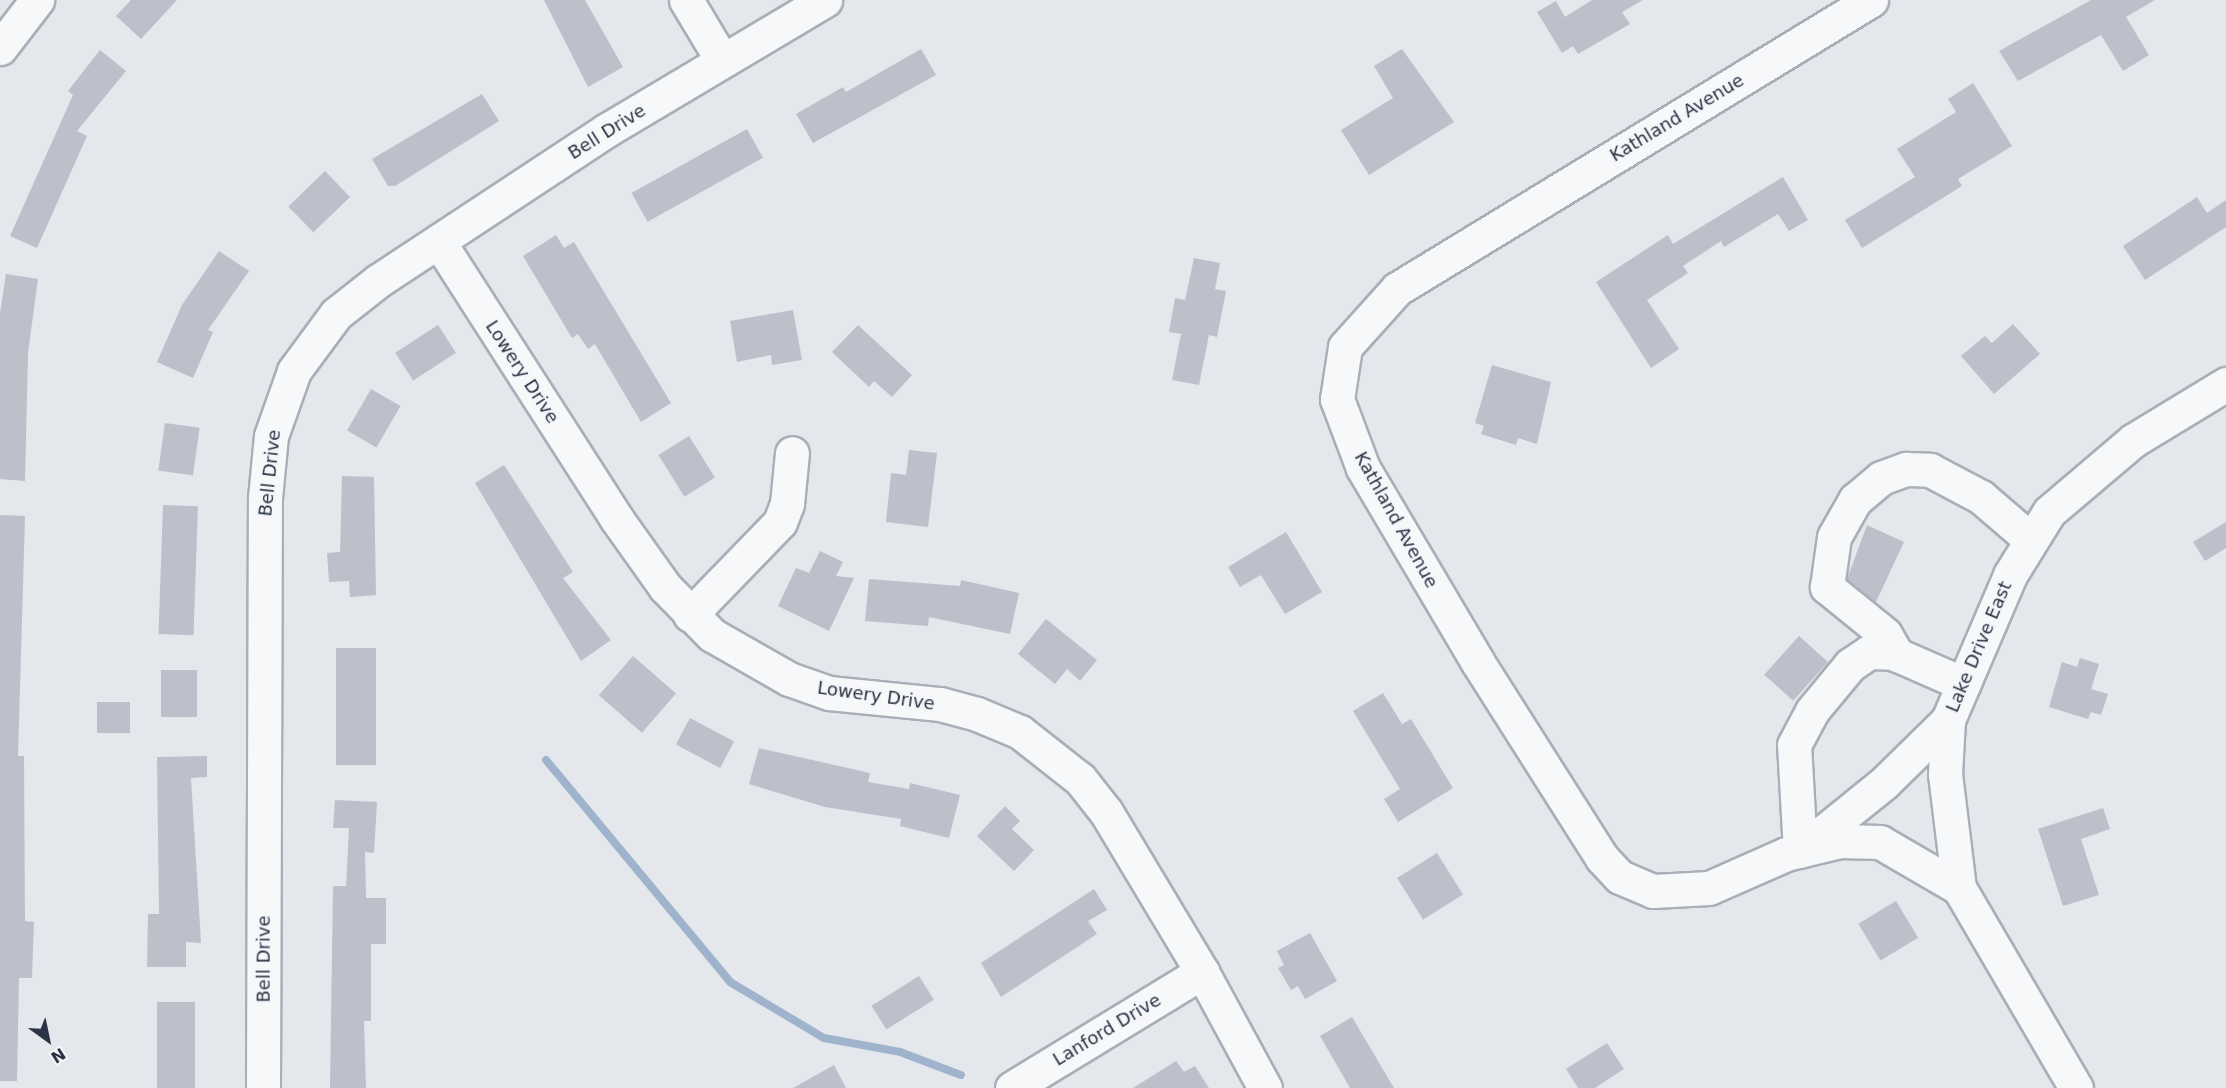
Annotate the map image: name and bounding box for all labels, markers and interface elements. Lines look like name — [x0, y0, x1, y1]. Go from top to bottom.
street label: Kathland Avenue — [1606, 69, 1748, 167]
street label: Bell Drive — [564, 100, 650, 164]
street label: Lowery Drive — [481, 317, 563, 427]
street label: Bell Drive — [255, 429, 285, 517]
street label: Kathland Avenue — [1350, 448, 1442, 592]
street label: Lake Drive East — [1942, 578, 2016, 716]
street label: Lowery Drive — [816, 677, 936, 715]
street label: Bell Drive — [253, 915, 275, 1003]
street label: Lanford Drive — [1049, 989, 1165, 1071]
north arrow — [18, 1010, 78, 1070]
text: N — [47, 1044, 69, 1067]

